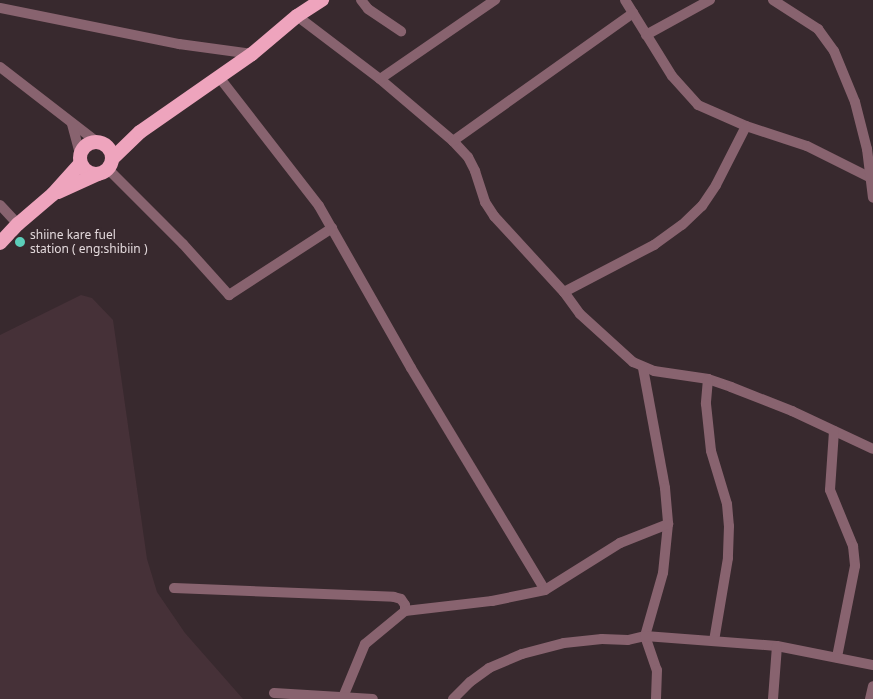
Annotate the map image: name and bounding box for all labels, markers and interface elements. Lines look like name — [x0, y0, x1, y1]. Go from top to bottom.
place label: shiine kare fuel station ( eng:shibiin ) — [30, 228, 148, 256]
marker: shiine kare fuel station ( eng:shibiin ) — [14, 236, 26, 248]

